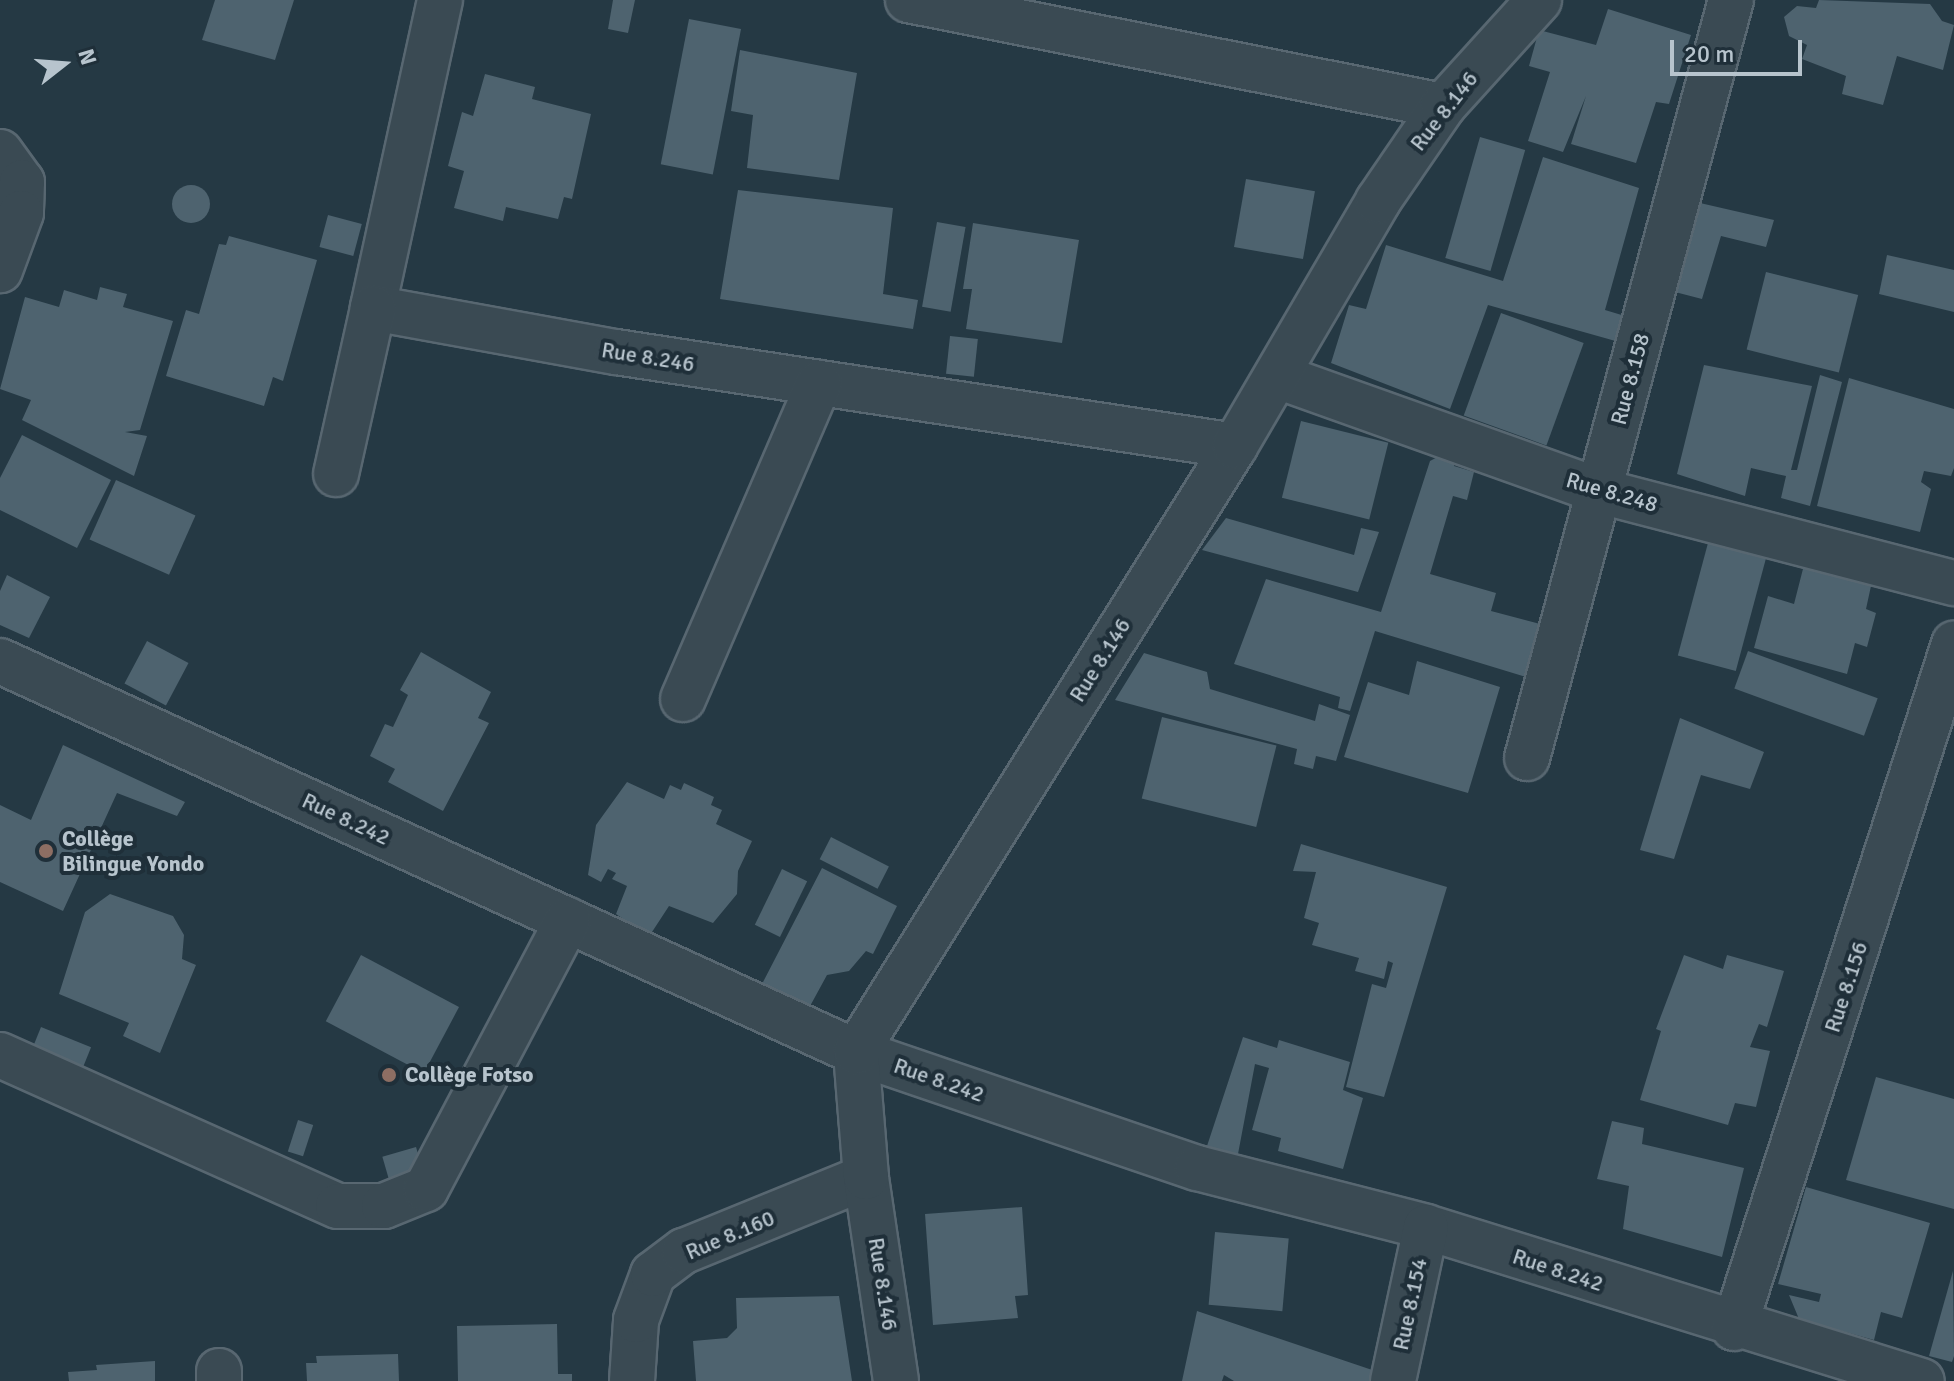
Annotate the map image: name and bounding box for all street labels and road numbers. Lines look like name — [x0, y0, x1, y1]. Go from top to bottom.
street label: Rue 8.146 — [1405, 66, 1483, 156]
street label: Rue 8.158 — [1605, 330, 1655, 428]
street label: Rue 8.246 — [600, 337, 696, 377]
street label: Rue 8.248 — [1563, 466, 1661, 518]
street label: Rue 8.146 — [1064, 613, 1136, 707]
street label: Rue 8.242 — [298, 787, 394, 851]
street label: Rue 8.156 — [1819, 938, 1873, 1036]
street label: Rue 8.242 — [890, 1052, 988, 1108]
street label: Rue 8.160 — [682, 1205, 778, 1265]
street label: Rue 8.146 — [863, 1236, 903, 1332]
street label: Rue 8.242 — [1509, 1243, 1607, 1297]
street label: Rue 8.154 — [1387, 1255, 1433, 1353]

